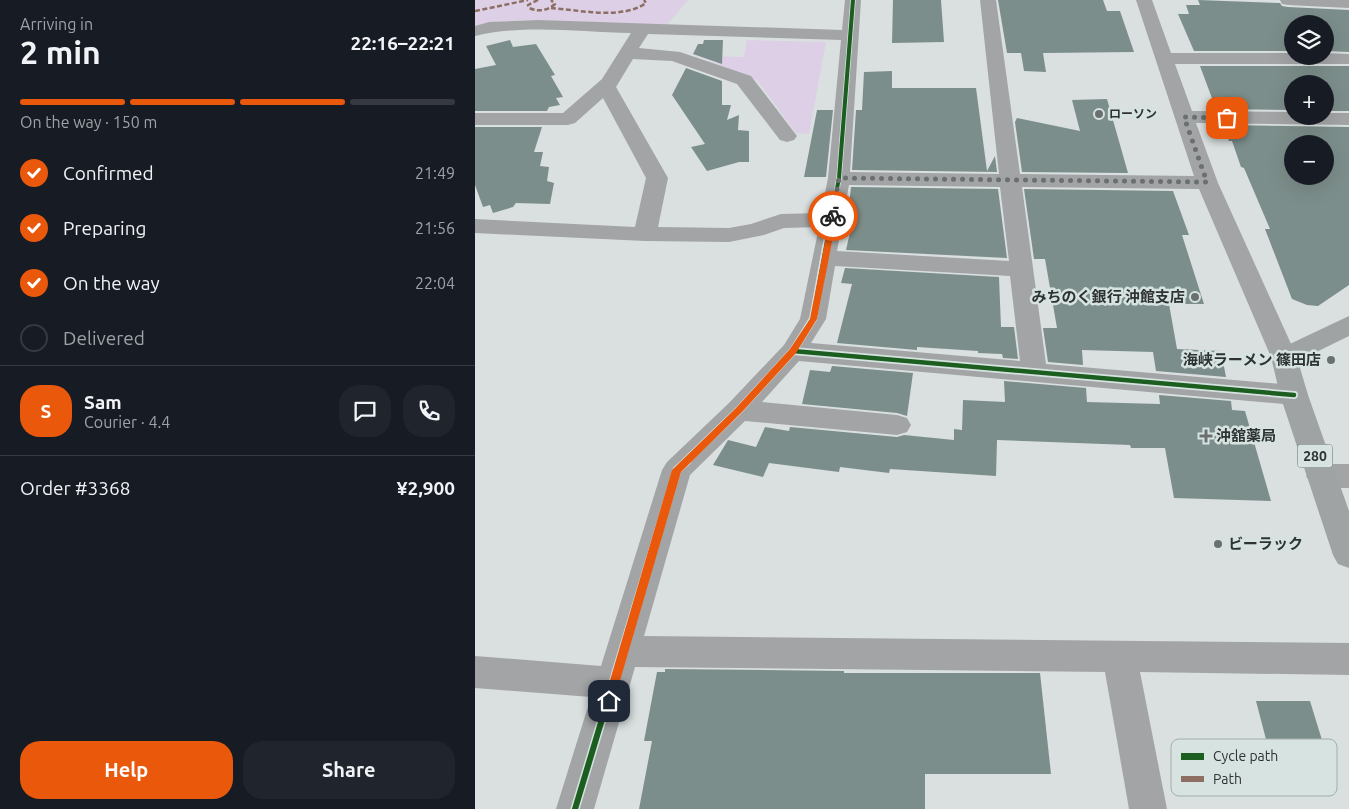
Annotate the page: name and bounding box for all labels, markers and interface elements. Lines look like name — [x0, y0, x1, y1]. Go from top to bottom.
text: Arriving in — [20, 15, 93, 33]
map controls — [1284, 15, 1334, 185]
button: layers — [1284, 15, 1334, 65]
text: 22:16–22:21 — [350, 32, 455, 54]
text: 2 min — [20, 34, 101, 70]
button: + — [1284, 75, 1334, 125]
pin — [1206, 97, 1248, 139]
icon: bag — [1213, 104, 1241, 132]
place label: ローソン — [1109, 107, 1157, 120]
marker: ローソン — [1093, 108, 1105, 120]
text: On the way · 150 m — [20, 113, 157, 131]
button: − — [1284, 135, 1334, 185]
icon: check — [20, 159, 48, 187]
text: Confirmed — [63, 162, 154, 184]
text: 21:49 — [415, 164, 455, 182]
courier — [808, 191, 858, 241]
icon: bike — [819, 202, 847, 230]
icon: check — [20, 214, 48, 242]
text: Preparing — [63, 217, 147, 239]
text: 21:56 — [415, 219, 455, 237]
icon: check — [20, 269, 48, 297]
text: On the way — [63, 272, 160, 294]
text: 22:04 — [415, 274, 455, 292]
place label: みちのく銀行 沖館支店 — [1031, 288, 1185, 305]
marker: みちのく銀行 沖館支店 — [1189, 291, 1201, 303]
text: Delivered — [63, 327, 145, 349]
place label: 海峡ラーメン 篠田店 — [1183, 351, 1321, 368]
marker: 海峡ラーメン 篠田店 — [1325, 354, 1337, 366]
button: chat — [339, 385, 391, 437]
button: phone — [403, 385, 455, 437]
text: Sam — [84, 391, 122, 413]
text: S — [41, 400, 51, 422]
text: Courier · 4.4 — [84, 413, 170, 431]
place label: 沖舘薬局 — [1216, 427, 1276, 444]
marker: 沖舘薬局 — [1200, 430, 1212, 442]
road number: 280 — [1297, 444, 1333, 468]
text: Order #3368 — [20, 477, 130, 499]
text: ¥2,900 — [397, 477, 455, 499]
place label: ビーラック — [1228, 535, 1303, 552]
marker: ビーラック — [1212, 538, 1224, 550]
pin — [588, 680, 630, 722]
icon: home — [595, 687, 623, 715]
legend — [1171, 739, 1337, 796]
button: Help — [20, 741, 233, 799]
button: Share — [243, 741, 455, 799]
text: Cycle path — [1213, 748, 1278, 764]
text: Path — [1213, 771, 1242, 787]

